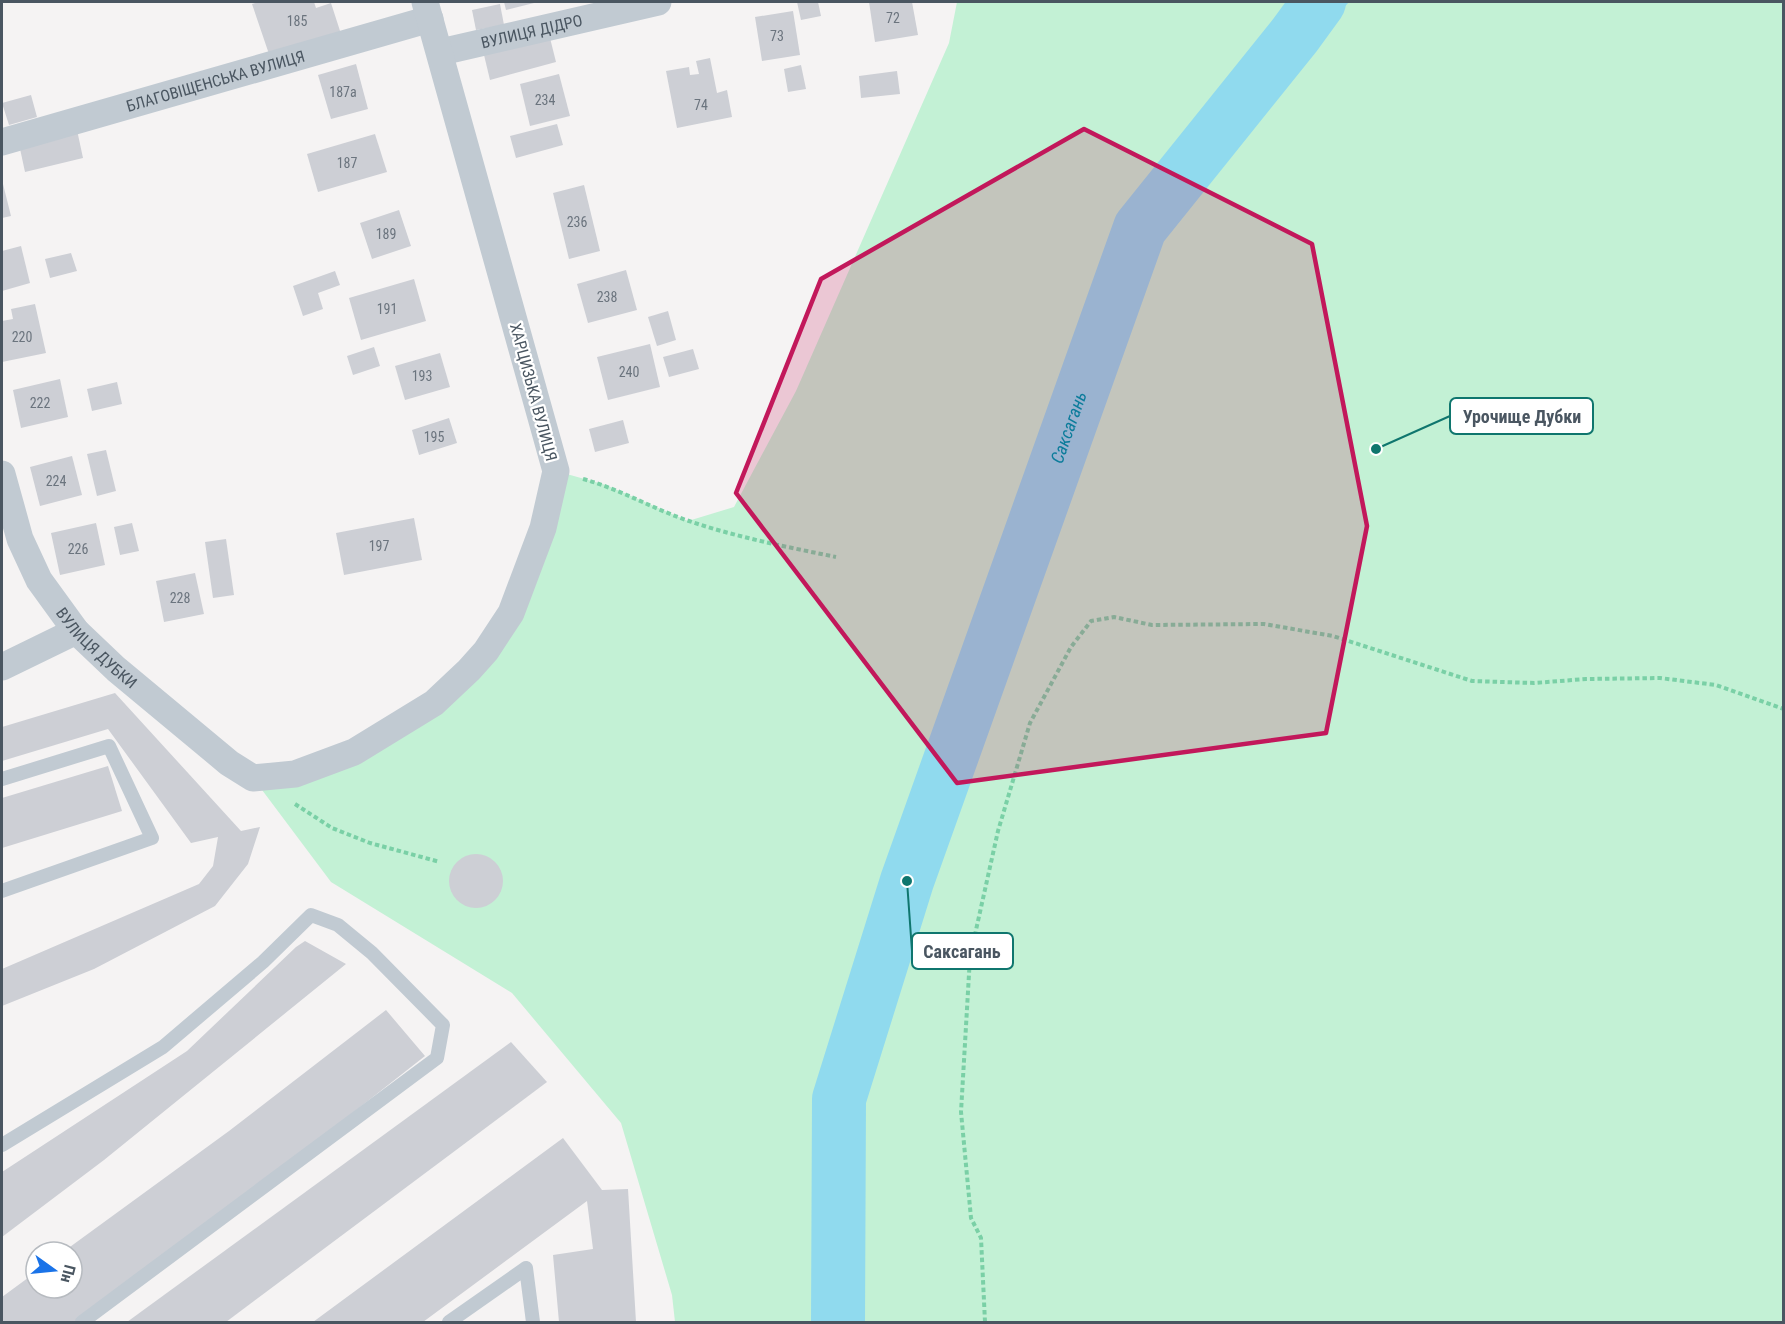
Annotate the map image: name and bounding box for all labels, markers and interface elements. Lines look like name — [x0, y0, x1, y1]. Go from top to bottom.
house number: 72 — [886, 10, 900, 26]
street label: ВУЛИЦЯ ДІДРО — [479, 11, 584, 52]
house number: 185 — [287, 13, 307, 29]
house number: 73 — [770, 28, 784, 44]
street label: БЛАГОВІЩЕНСЬКА ВУЛИЦЯ — [124, 47, 307, 116]
house number: 187а — [329, 84, 357, 100]
house number: 234 — [535, 92, 555, 108]
house number: 74 — [694, 97, 708, 113]
house number: 187 — [337, 155, 357, 171]
house number: 236 — [567, 214, 587, 230]
house number: 189 — [376, 226, 396, 242]
house number: 238 — [597, 289, 617, 305]
house number: 191 — [377, 301, 397, 317]
street label: ХАРЦИЗЬКА ВУЛИЦЯ — [506, 321, 561, 463]
house number: 220 — [12, 329, 32, 345]
house number: 240 — [619, 364, 639, 380]
house number: 193 — [412, 368, 432, 384]
water label: Саксагань — [1046, 388, 1091, 466]
house number: 222 — [30, 395, 50, 411]
callout: Урочище Дубки — [1450, 398, 1593, 434]
text: Урочище Дубки — [1463, 406, 1581, 427]
house number: 195 — [424, 429, 444, 445]
house number: 224 — [46, 473, 66, 489]
house number: 197 — [369, 538, 389, 554]
house number: 226 — [68, 541, 88, 557]
house number: 228 — [170, 590, 190, 606]
street label: ВУЛИЦЯ ДУБКИ — [52, 604, 141, 692]
callout: Саксагань — [912, 933, 1013, 969]
text: Саксагань — [923, 941, 1001, 962]
north arrow — [24, 1240, 84, 1300]
text: Пн — [57, 1263, 79, 1285]

